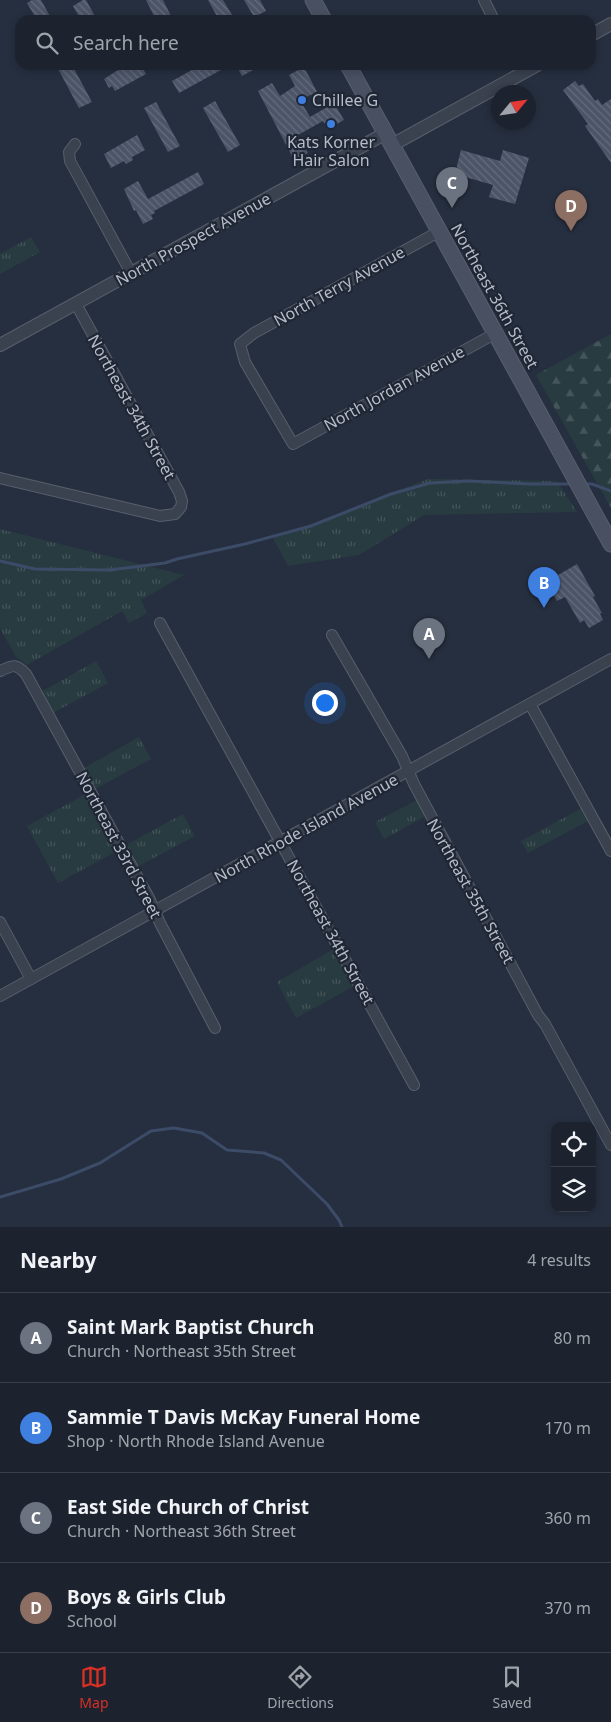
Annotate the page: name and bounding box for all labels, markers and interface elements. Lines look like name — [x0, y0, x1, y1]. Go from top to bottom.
search box — [15, 15, 596, 70]
icon: search — [33, 29, 61, 57]
text: Search here — [73, 30, 179, 56]
north arrow — [491, 85, 536, 130]
place label: Chillee G — [312, 89, 378, 111]
marker: Chillee G — [296, 94, 308, 106]
marker: Kats Korner Hair Salon — [325, 118, 337, 130]
place label: Kats Korner Hair Salon — [287, 131, 375, 171]
pin: C — [436, 167, 468, 208]
street label: North Prospect Avenue — [111, 187, 275, 291]
pin: D — [555, 190, 587, 231]
street label: Northeast 36th Street — [446, 220, 544, 373]
street label: North Terry Avenue — [269, 241, 409, 331]
street label: Northeast 34th Street — [83, 331, 181, 484]
street label: North Jordan Avenue — [320, 340, 468, 436]
pin: B — [528, 567, 560, 608]
pin: A — [413, 618, 445, 659]
your location — [312, 690, 338, 716]
street label: Northeast 33rd Street — [71, 768, 167, 922]
street label: North Rhode Island Avenue — [210, 768, 402, 888]
street label: Northeast 35th Street — [422, 815, 520, 968]
street label: Northeast 34th Street — [282, 856, 380, 1009]
map controls — [551, 1122, 596, 1212]
button: locate — [551, 1122, 596, 1167]
button: layers — [551, 1167, 596, 1212]
text: Nearby — [20, 1246, 96, 1274]
text: 4 results — [527, 1249, 591, 1271]
text: Saint Mark Baptist Church — [67, 1314, 314, 1340]
text: A — [30, 1327, 42, 1349]
text: 80 m — [554, 1327, 591, 1349]
text: Church · Northeast 35th Street — [67, 1340, 296, 1362]
text: Sammie T Davis McKay Funeral Home — [67, 1404, 420, 1430]
text: B — [31, 1417, 41, 1439]
text: 170 m — [544, 1417, 591, 1439]
text: Shop · North Rhode Island Avenue — [67, 1430, 325, 1452]
text: East Side Church of Christ — [67, 1494, 309, 1520]
text: C — [31, 1507, 41, 1529]
text: 360 m — [544, 1507, 591, 1529]
text: Church · Northeast 36th Street — [67, 1520, 296, 1542]
text: Boys & Girls Club — [67, 1584, 226, 1610]
text: D — [30, 1597, 42, 1619]
text: 370 m — [544, 1597, 591, 1619]
text: School — [67, 1610, 117, 1632]
tab: Map — [79, 1663, 109, 1712]
tab: Directions — [267, 1663, 334, 1712]
tab: Saved — [492, 1663, 532, 1712]

